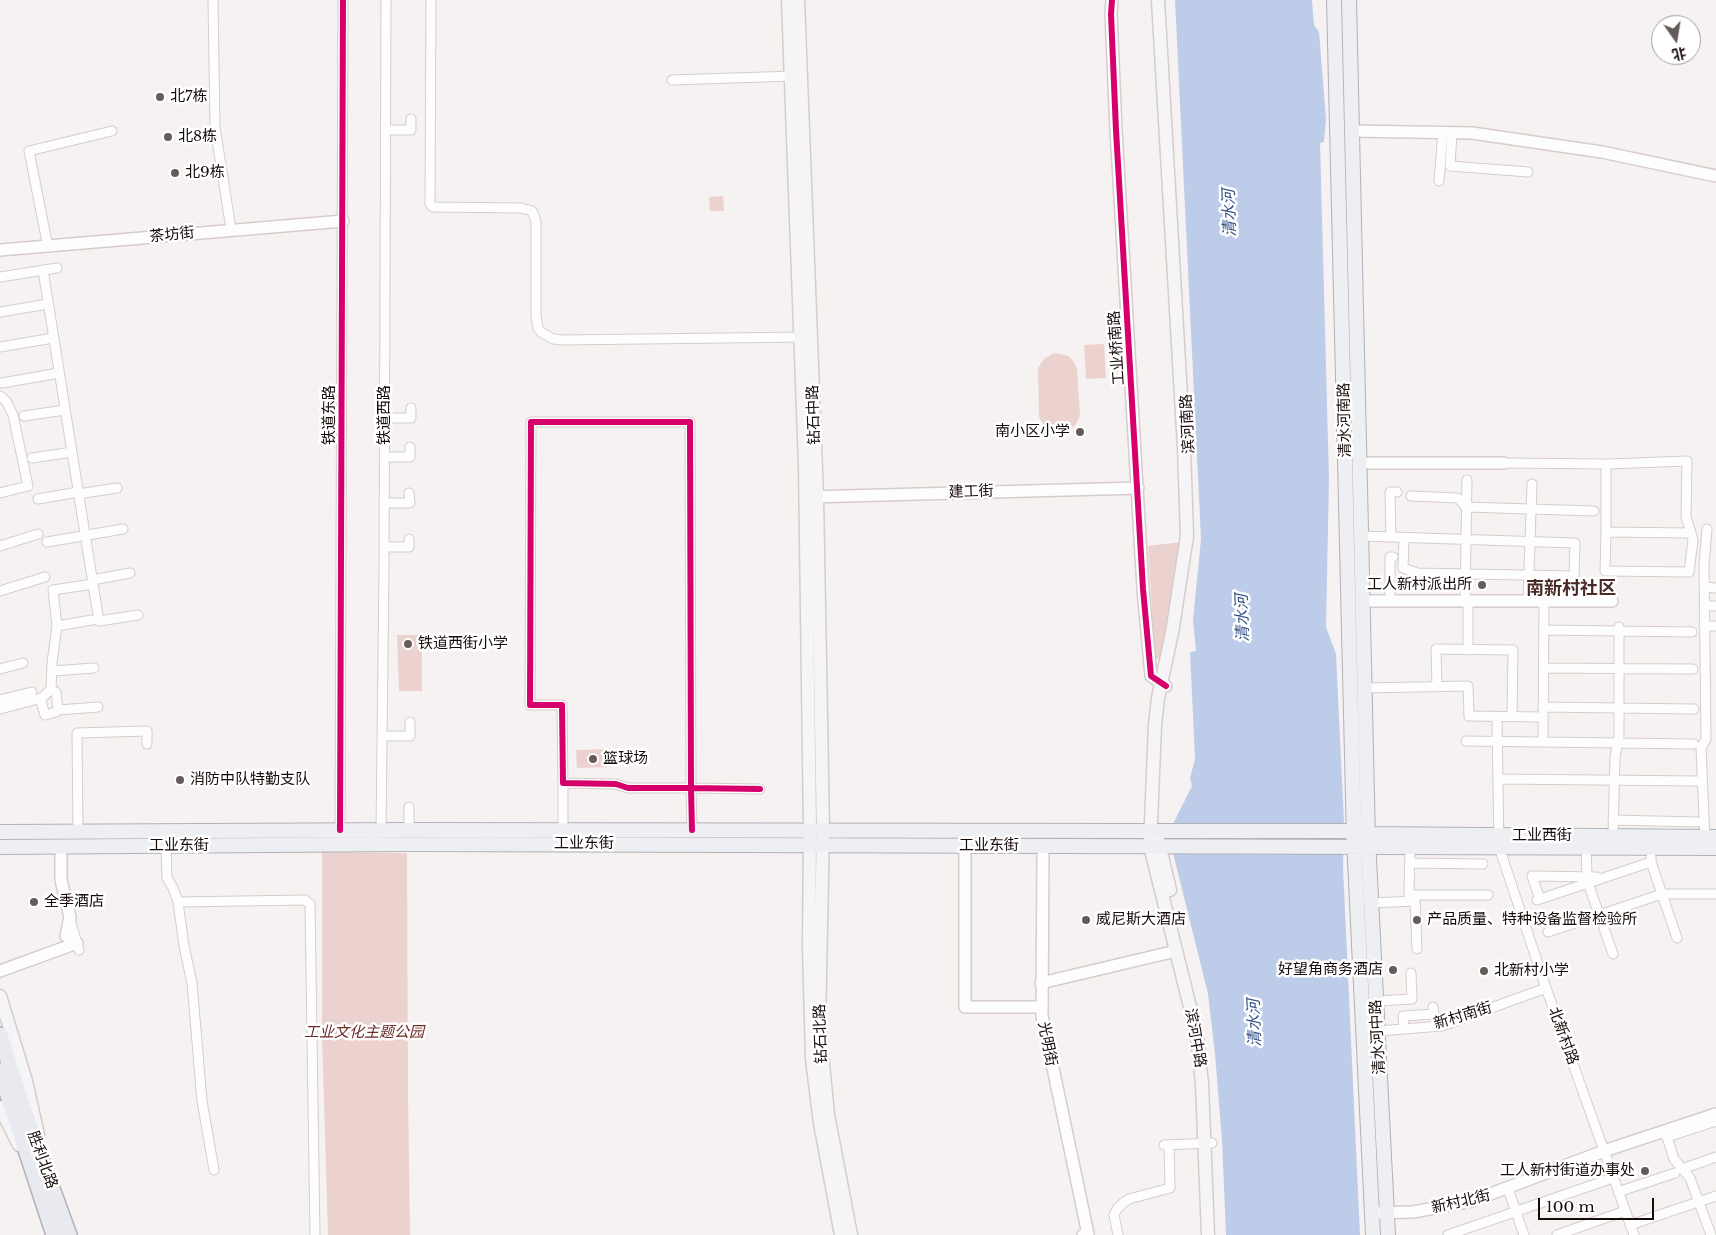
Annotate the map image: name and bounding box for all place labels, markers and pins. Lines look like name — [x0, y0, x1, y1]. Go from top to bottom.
place label: 北7栋 — [170, 88, 208, 106]
marker: 北7栋 — [154, 91, 166, 103]
place label: 北8栋 — [178, 128, 217, 146]
marker: 北8栋 — [162, 131, 174, 143]
place label: 北9栋 — [185, 164, 225, 182]
marker: 北9栋 — [169, 167, 181, 179]
place label: 南小区小学 — [995, 423, 1070, 441]
marker: 南小区小学 — [1074, 426, 1086, 438]
place label: 工人新村派出所 — [1367, 576, 1472, 594]
marker: 工人新村派出所 — [1476, 579, 1488, 591]
place label: 铁道西街小学 — [418, 635, 508, 653]
marker: 铁道西街小学 — [402, 638, 414, 650]
place label: 篮球场 — [603, 750, 648, 768]
marker: 篮球场 — [587, 753, 599, 765]
place label: 消防中队特勤支队 — [190, 771, 310, 789]
marker: 消防中队特勤支队 — [174, 774, 186, 786]
place label: 全季酒店 — [44, 893, 104, 911]
marker: 全季酒店 — [28, 896, 40, 908]
place label: 威尼斯大酒店 — [1096, 911, 1186, 929]
place label: 产品质量、特种设备监督检验所 — [1427, 911, 1637, 929]
marker: 威尼斯大酒店 — [1080, 914, 1092, 926]
marker: 产品质量、特种设备监督检验所 — [1411, 914, 1423, 926]
place label: 好望角商务酒店 — [1278, 961, 1383, 979]
place label: 北新村小学 — [1494, 962, 1569, 980]
marker: 好望角商务酒店 — [1387, 964, 1399, 976]
marker: 北新村小学 — [1478, 965, 1490, 977]
place label: 工人新村街道办事处 — [1500, 1162, 1635, 1180]
marker: 工人新村街道办事处 — [1639, 1165, 1651, 1177]

